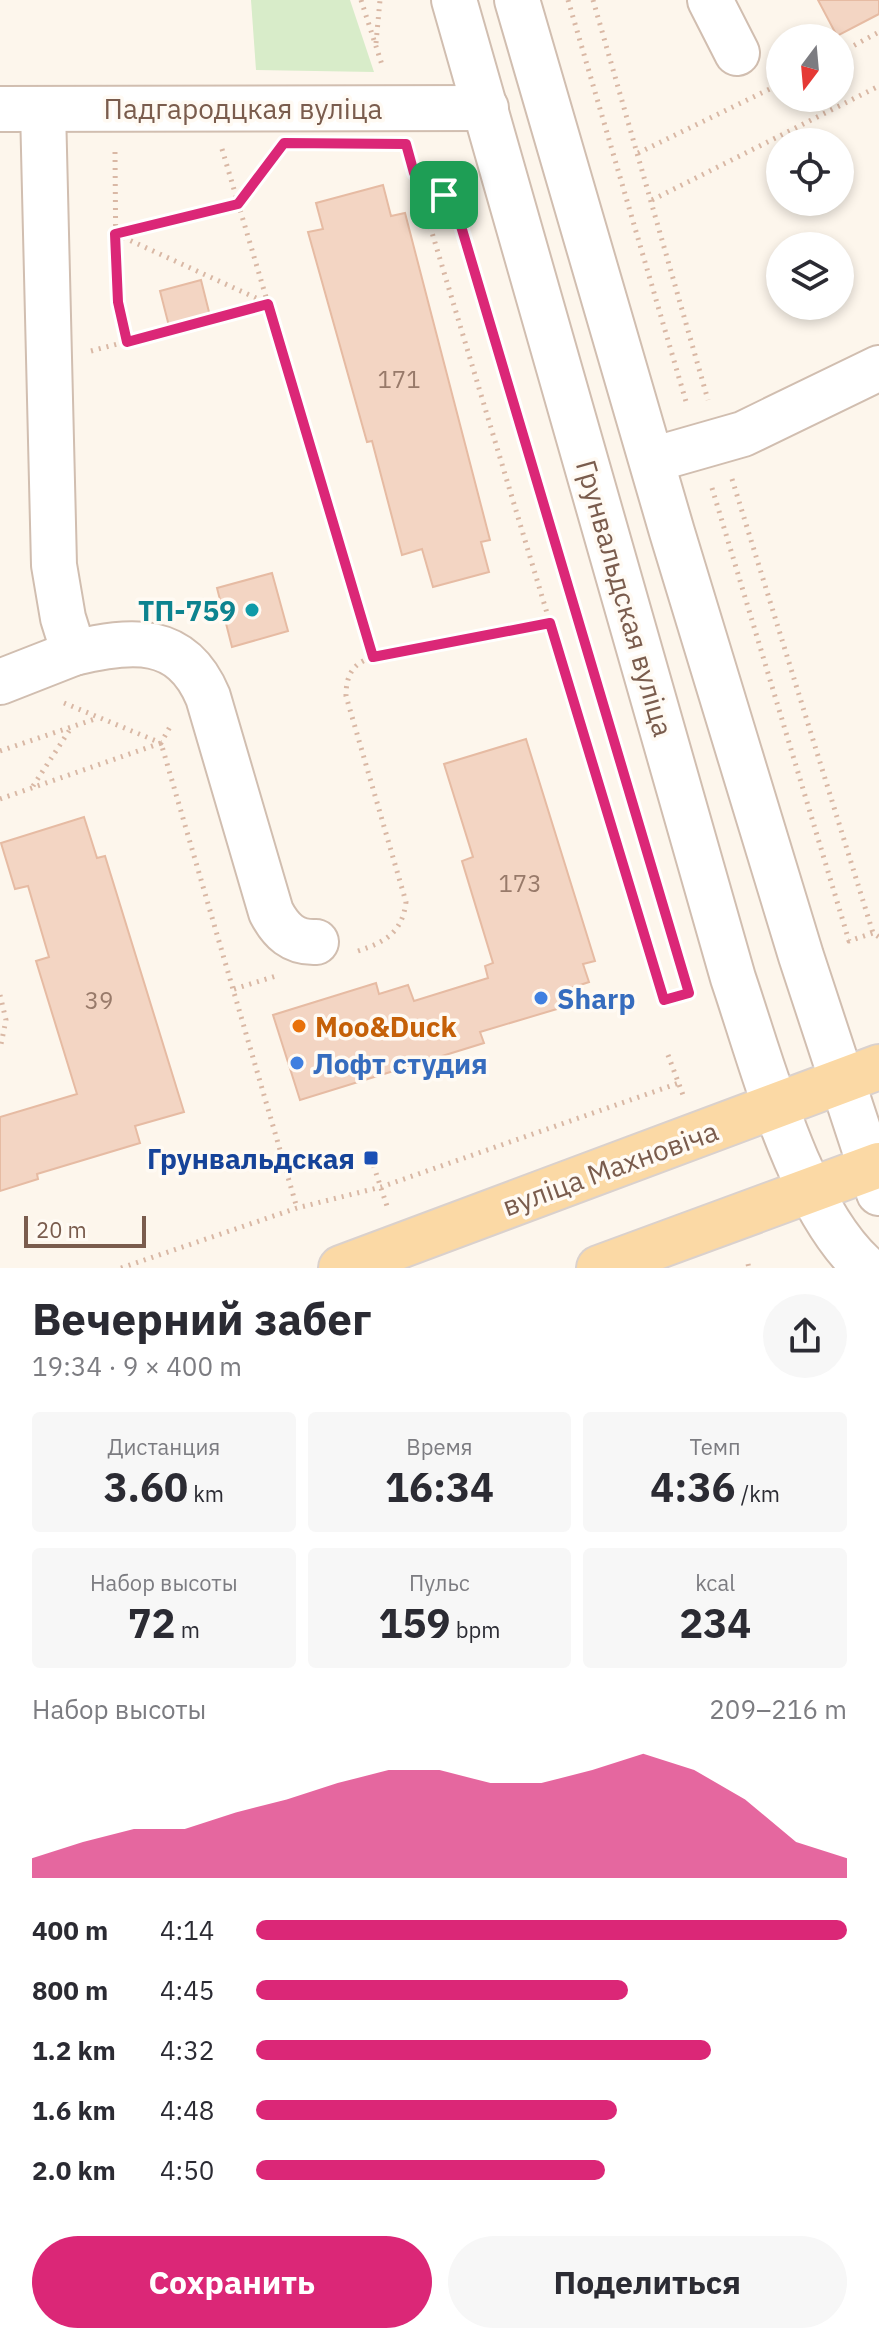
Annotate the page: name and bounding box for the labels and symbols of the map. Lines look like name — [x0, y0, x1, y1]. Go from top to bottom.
north arrow — [766, 24, 854, 112]
street label: Падгародцкая вуліца — [104, 90, 383, 127]
pin — [410, 161, 478, 229]
house number: 171 — [377, 363, 421, 395]
street label: Грунвальдская вуліца — [568, 455, 682, 741]
place label: ТП-759 — [138, 592, 236, 629]
marker: ТП-759 — [243, 601, 261, 619]
house number: 173 — [498, 867, 542, 899]
place label: Sharp — [557, 980, 635, 1017]
house number: 39 — [85, 984, 113, 1016]
marker: Sharp — [532, 989, 550, 1007]
place label: Моо&Duck — [315, 1008, 457, 1045]
marker: Моо&Duck — [290, 1017, 308, 1035]
place label: Лофт студия — [313, 1045, 488, 1082]
marker: Лофт студия — [288, 1054, 306, 1072]
street label: вуліца Махновіча — [497, 1112, 723, 1224]
place label: Грунвальдская — [147, 1140, 355, 1177]
marker: Грунвальдская — [362, 1149, 380, 1167]
scale bar — [24, 1212, 146, 1248]

